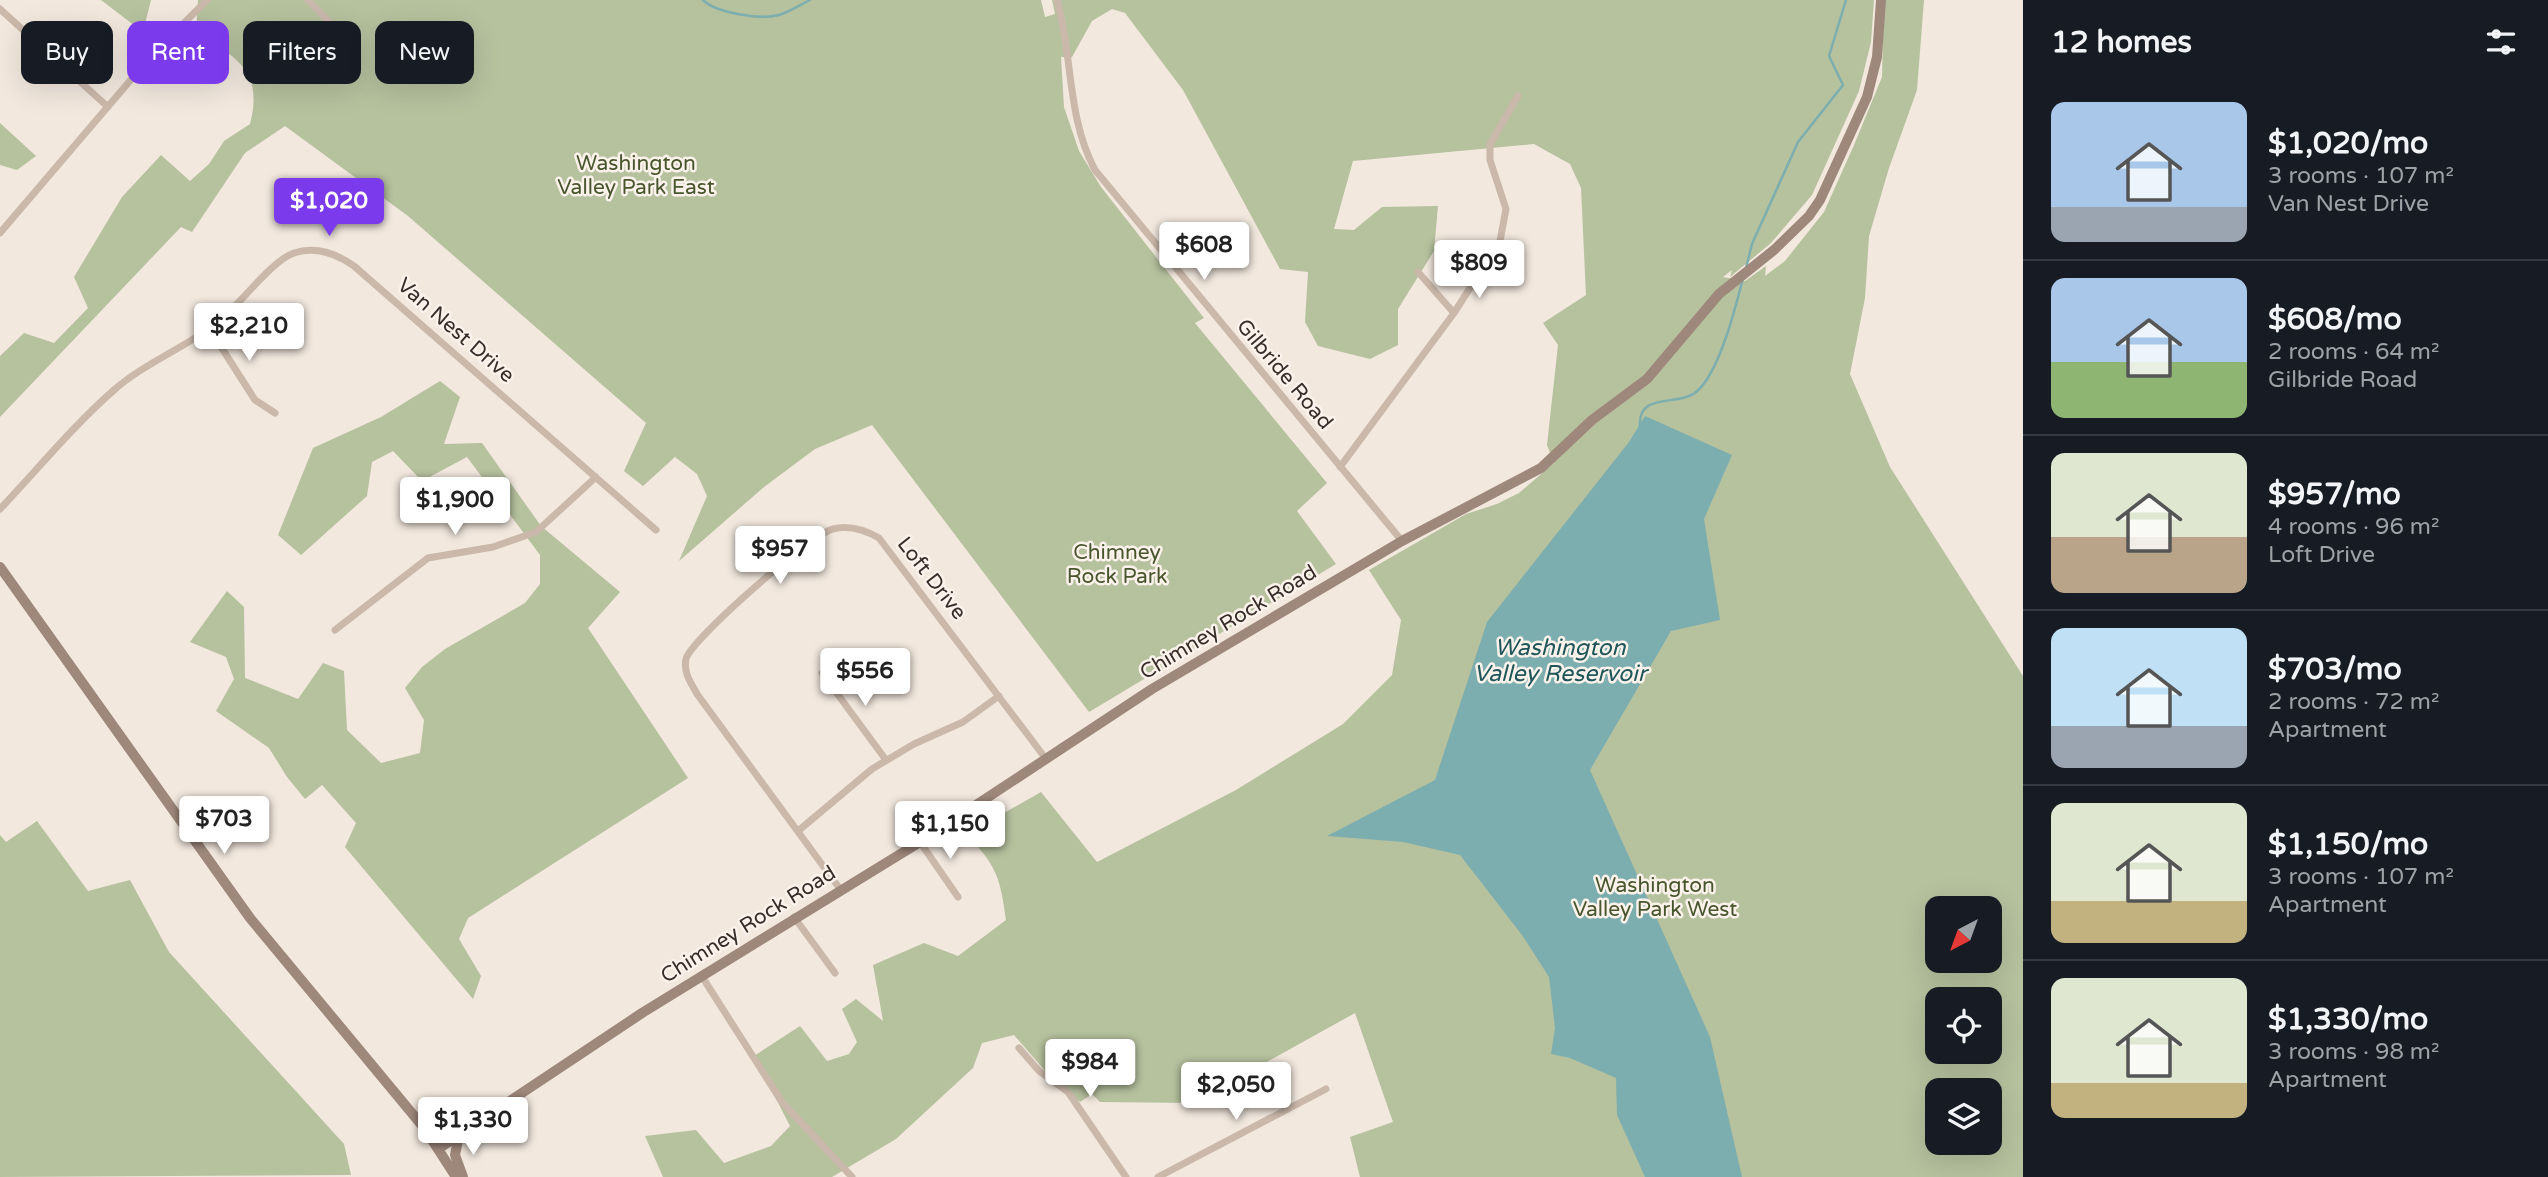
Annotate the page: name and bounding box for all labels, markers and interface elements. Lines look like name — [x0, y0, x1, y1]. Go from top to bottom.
chip: Buy — [21, 21, 113, 84]
chip: Rent — [127, 21, 229, 84]
chip: Filters — [243, 21, 361, 84]
chip: New — [375, 21, 474, 84]
icon: filters — [2482, 23, 2520, 61]
text: 12 homes — [2051, 24, 2192, 61]
text: $1,020/mo — [2268, 125, 2428, 162]
icon: home — [2107, 130, 2191, 214]
park label: Washington Valley Park East — [557, 151, 715, 200]
text: 3 rooms · 107 m² — [2268, 162, 2454, 190]
pin: $1,020 — [272, 178, 386, 238]
text: $1,020 — [290, 187, 368, 215]
text: Van Nest Drive — [2268, 190, 2429, 218]
pin: $608 — [1163, 222, 1245, 282]
text: $608 — [1175, 231, 1233, 259]
pin: $809 — [1438, 240, 1520, 300]
text: $809 — [1450, 249, 1508, 277]
street label: Van Nest Drive — [392, 273, 519, 388]
text: $608/mo — [2268, 301, 2402, 338]
pin: $2,210 — [192, 304, 306, 363]
icon: home — [2107, 306, 2191, 390]
text: $2,210 — [210, 312, 288, 340]
street label: Gilbride Road — [1231, 314, 1338, 435]
text: 2 rooms · 64 m² — [2268, 338, 2439, 366]
text: Gilbride Road — [2268, 366, 2417, 394]
text: $957/mo — [2268, 476, 2401, 513]
pin: $1,900 — [398, 477, 512, 537]
icon: home — [2107, 481, 2191, 565]
text: $1,900 — [416, 486, 494, 514]
text: 4 rooms · 96 m² — [2268, 513, 2439, 541]
pin: $957 — [739, 526, 821, 586]
street label: Loft Drive — [892, 532, 972, 625]
text: $957 — [751, 535, 809, 563]
park label: Chimney Rock Park — [1067, 540, 1167, 589]
text: Loft Drive — [2268, 541, 2375, 569]
street label: Chimney Rock Road — [1135, 560, 1321, 685]
water label: Washington Valley Reservoir — [1473, 634, 1650, 688]
pin: $556 — [824, 648, 906, 708]
text: $703/mo — [2268, 651, 2402, 688]
icon: home — [2107, 656, 2191, 740]
text: $556 — [836, 657, 894, 685]
text: 2 rooms · 72 m² — [2268, 688, 2439, 716]
text: Apartment — [2268, 716, 2387, 744]
pin: $703 — [183, 796, 265, 856]
pin: $1,150 — [893, 802, 1007, 861]
text: $703 — [195, 805, 253, 833]
text: $1,150 — [911, 810, 989, 838]
text: $1,150/mo — [2268, 826, 2428, 863]
icon: home — [2107, 831, 2191, 915]
street label: Chimney Rock Road — [656, 860, 840, 988]
text: 3 rooms · 107 m² — [2268, 863, 2454, 891]
park label: Washington Valley Park West — [1573, 873, 1737, 922]
text: Apartment — [2268, 891, 2387, 919]
north arrow — [1925, 896, 2002, 973]
map controls — [1925, 896, 2002, 1155]
button: locate — [1925, 987, 2002, 1064]
text: $1,330/mo — [2268, 1001, 2428, 1038]
icon: home — [2107, 1006, 2191, 1090]
text: 3 rooms · 98 m² — [2268, 1038, 2439, 1066]
pin: $984 — [1049, 1040, 1131, 1099]
text: $984 — [1061, 1048, 1119, 1076]
pin: $2,050 — [1179, 1062, 1293, 1122]
text: Apartment — [2268, 1066, 2387, 1094]
text: $2,050 — [1197, 1071, 1275, 1099]
button: layers — [1925, 1078, 2002, 1155]
pin: $1,330 — [416, 1098, 530, 1157]
text: $1,330 — [434, 1106, 512, 1134]

